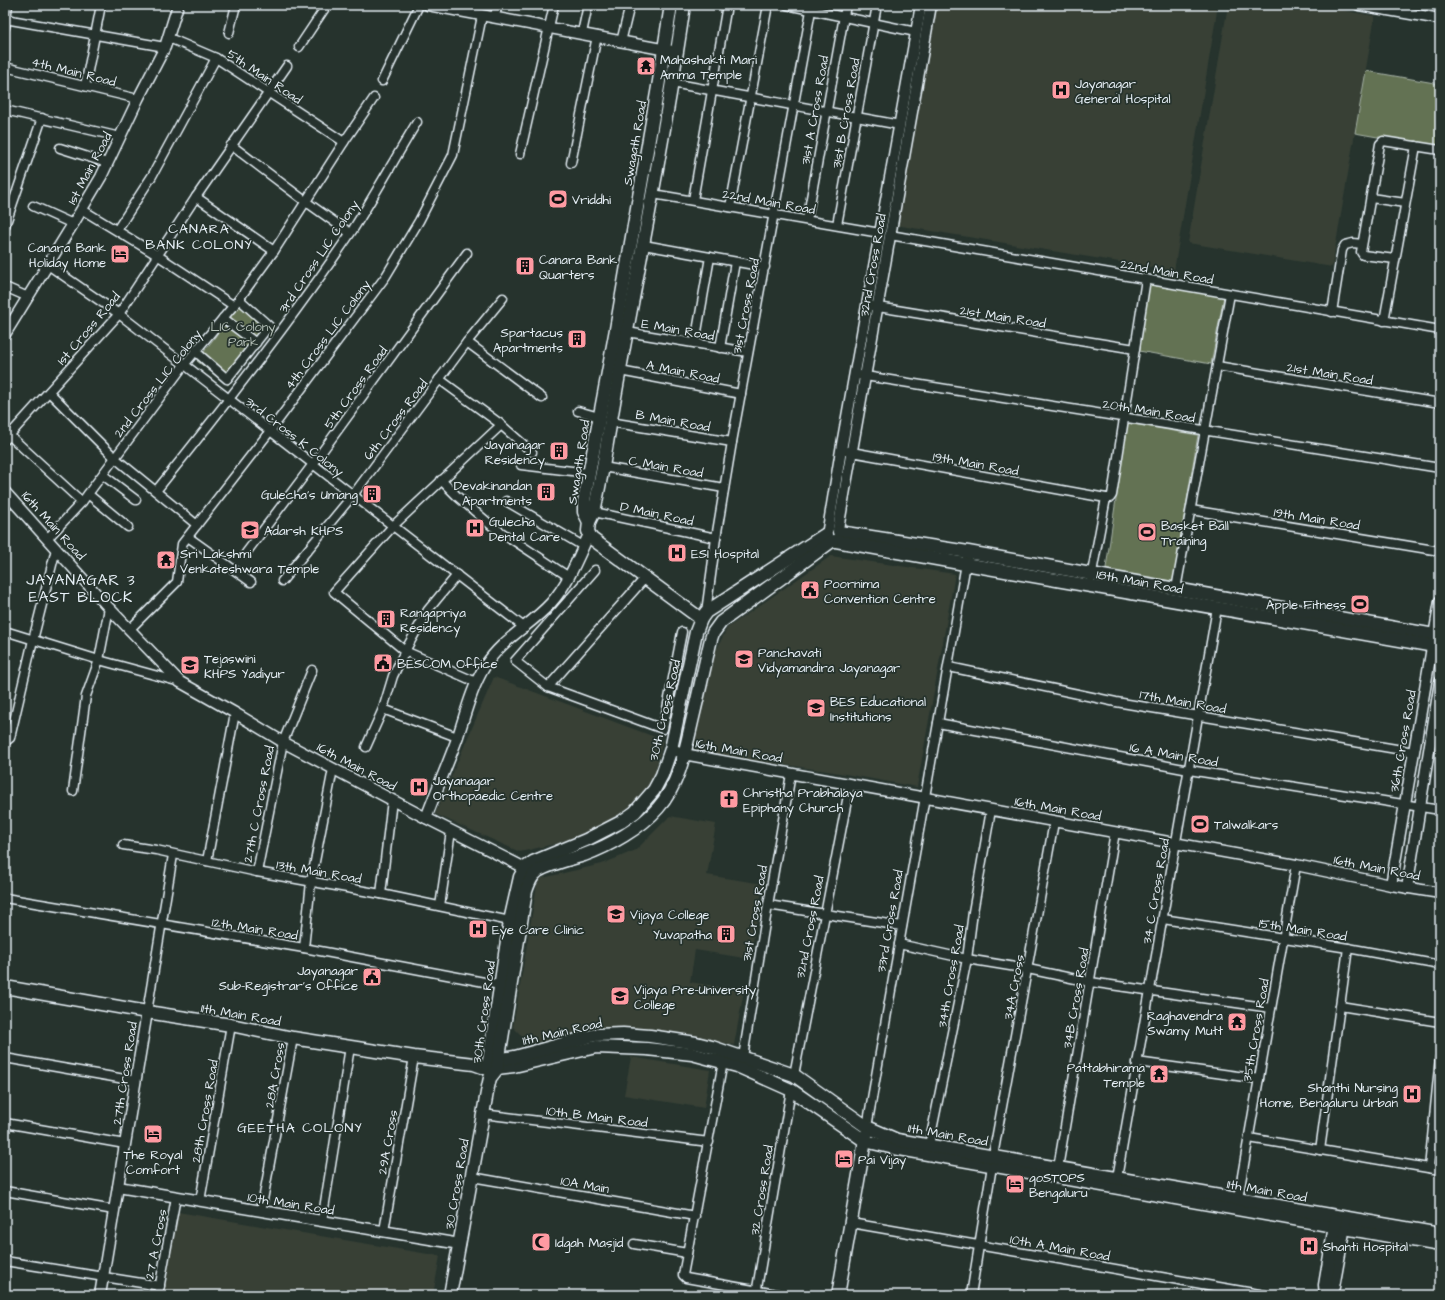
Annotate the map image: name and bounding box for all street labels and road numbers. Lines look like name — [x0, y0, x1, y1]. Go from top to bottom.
street label: 5th Main Road — [223, 45, 306, 109]
street label: 4th Main Road — [30, 53, 118, 91]
street label: 31st A Cross Road — [797, 54, 834, 166]
street label: 31st B Cross Road — [827, 56, 865, 170]
street label: Swagath Road — [619, 99, 652, 187]
street label: 1st Main Road — [63, 129, 117, 208]
street label: 22nd Main Road — [721, 185, 817, 219]
street label: 3rd Cross LIC Colony — [274, 197, 364, 317]
street label: 32nd Cross Road — [855, 212, 891, 318]
street label: 22nd Main Road — [1119, 255, 1215, 289]
street label: 31st Cross Road — [728, 257, 764, 356]
street label: 4th Cross LIC Colony — [281, 276, 376, 394]
street label: 1st Cross Road — [53, 288, 125, 369]
street label: 21st Main Road — [958, 301, 1048, 333]
street label: E Main Road — [640, 315, 716, 345]
street label: 2nd Cross LIC Colony — [110, 326, 206, 442]
street label: 5th Cross Road — [320, 342, 392, 432]
street label: A Main Road — [645, 356, 721, 388]
street label: 21st Main Road — [1285, 358, 1375, 390]
street label: 6th Cross Road — [359, 375, 432, 464]
street label: 3rd Cross K Colony — [241, 393, 347, 482]
street label: 20th Main Road — [1101, 395, 1197, 427]
street label: B Main Road — [634, 406, 712, 436]
street label: Swagath Road — [563, 418, 596, 506]
street label: 19th Main Road — [931, 448, 1020, 480]
street label: C Main Road — [627, 452, 705, 482]
street label: 16th Main Road — [17, 487, 89, 564]
street label: D Main Road — [618, 497, 695, 531]
street label: 19th Main Road — [1273, 503, 1361, 535]
street label: 18th Main Road — [1095, 565, 1185, 599]
street label: 30th Cross Road — [645, 657, 685, 763]
street label: 17th Main Road — [1138, 686, 1228, 718]
street label: 36th Cross Road — [1385, 688, 1421, 794]
street label: 16th Main Road — [694, 735, 784, 768]
street label: 16th Main Road — [314, 738, 400, 796]
street label: 16 A Main Road — [1128, 738, 1220, 772]
street label: 27th C Cross Road — [239, 744, 279, 864]
street label: 16th Main Road — [1013, 793, 1103, 826]
street label: 34 C Cross Road — [1138, 837, 1174, 945]
street label: 16th Main Road — [1332, 851, 1422, 885]
street label: 13th Main Road — [275, 856, 363, 888]
street label: 31st Cross Road — [738, 863, 772, 963]
street label: 33rd Cross Road — [872, 868, 908, 974]
street label: 32nd Cross Road — [791, 874, 829, 980]
street label: 12th Main Road — [211, 913, 299, 945]
street label: 15th Main Road — [1258, 914, 1348, 946]
street label: 34th Cross Road — [933, 923, 969, 1029]
street label: 34B Cross Road — [1058, 946, 1094, 1050]
street label: 34A Cross — [999, 953, 1029, 1021]
street label: 30th Cross Road — [468, 959, 500, 1065]
street label: 35th Cross Road — [1238, 977, 1274, 1083]
street label: 11th Main Road — [199, 999, 283, 1031]
street label: 11th Main Road — [521, 1014, 604, 1050]
street label: 27th Cross Road — [108, 1020, 142, 1126]
street label: 28A Cross — [260, 1041, 290, 1109]
street label: 28th Cross Road — [187, 1058, 223, 1164]
street label: 10th B Main Road — [545, 1102, 649, 1132]
street label: 29A Cross — [373, 1108, 403, 1176]
street label: 11th Main Road — [906, 1119, 990, 1151]
street label: 30 Cross Road — [440, 1137, 474, 1231]
street label: 32 Cross Road — [746, 1143, 778, 1237]
street label: 10A Main — [559, 1172, 611, 1198]
street label: 11th Main Road — [1225, 1175, 1309, 1207]
street label: 10th Main Road — [246, 1188, 336, 1220]
street label: 27 A Cross — [140, 1207, 172, 1281]
street label: 10th A Main Road — [1008, 1230, 1112, 1266]

